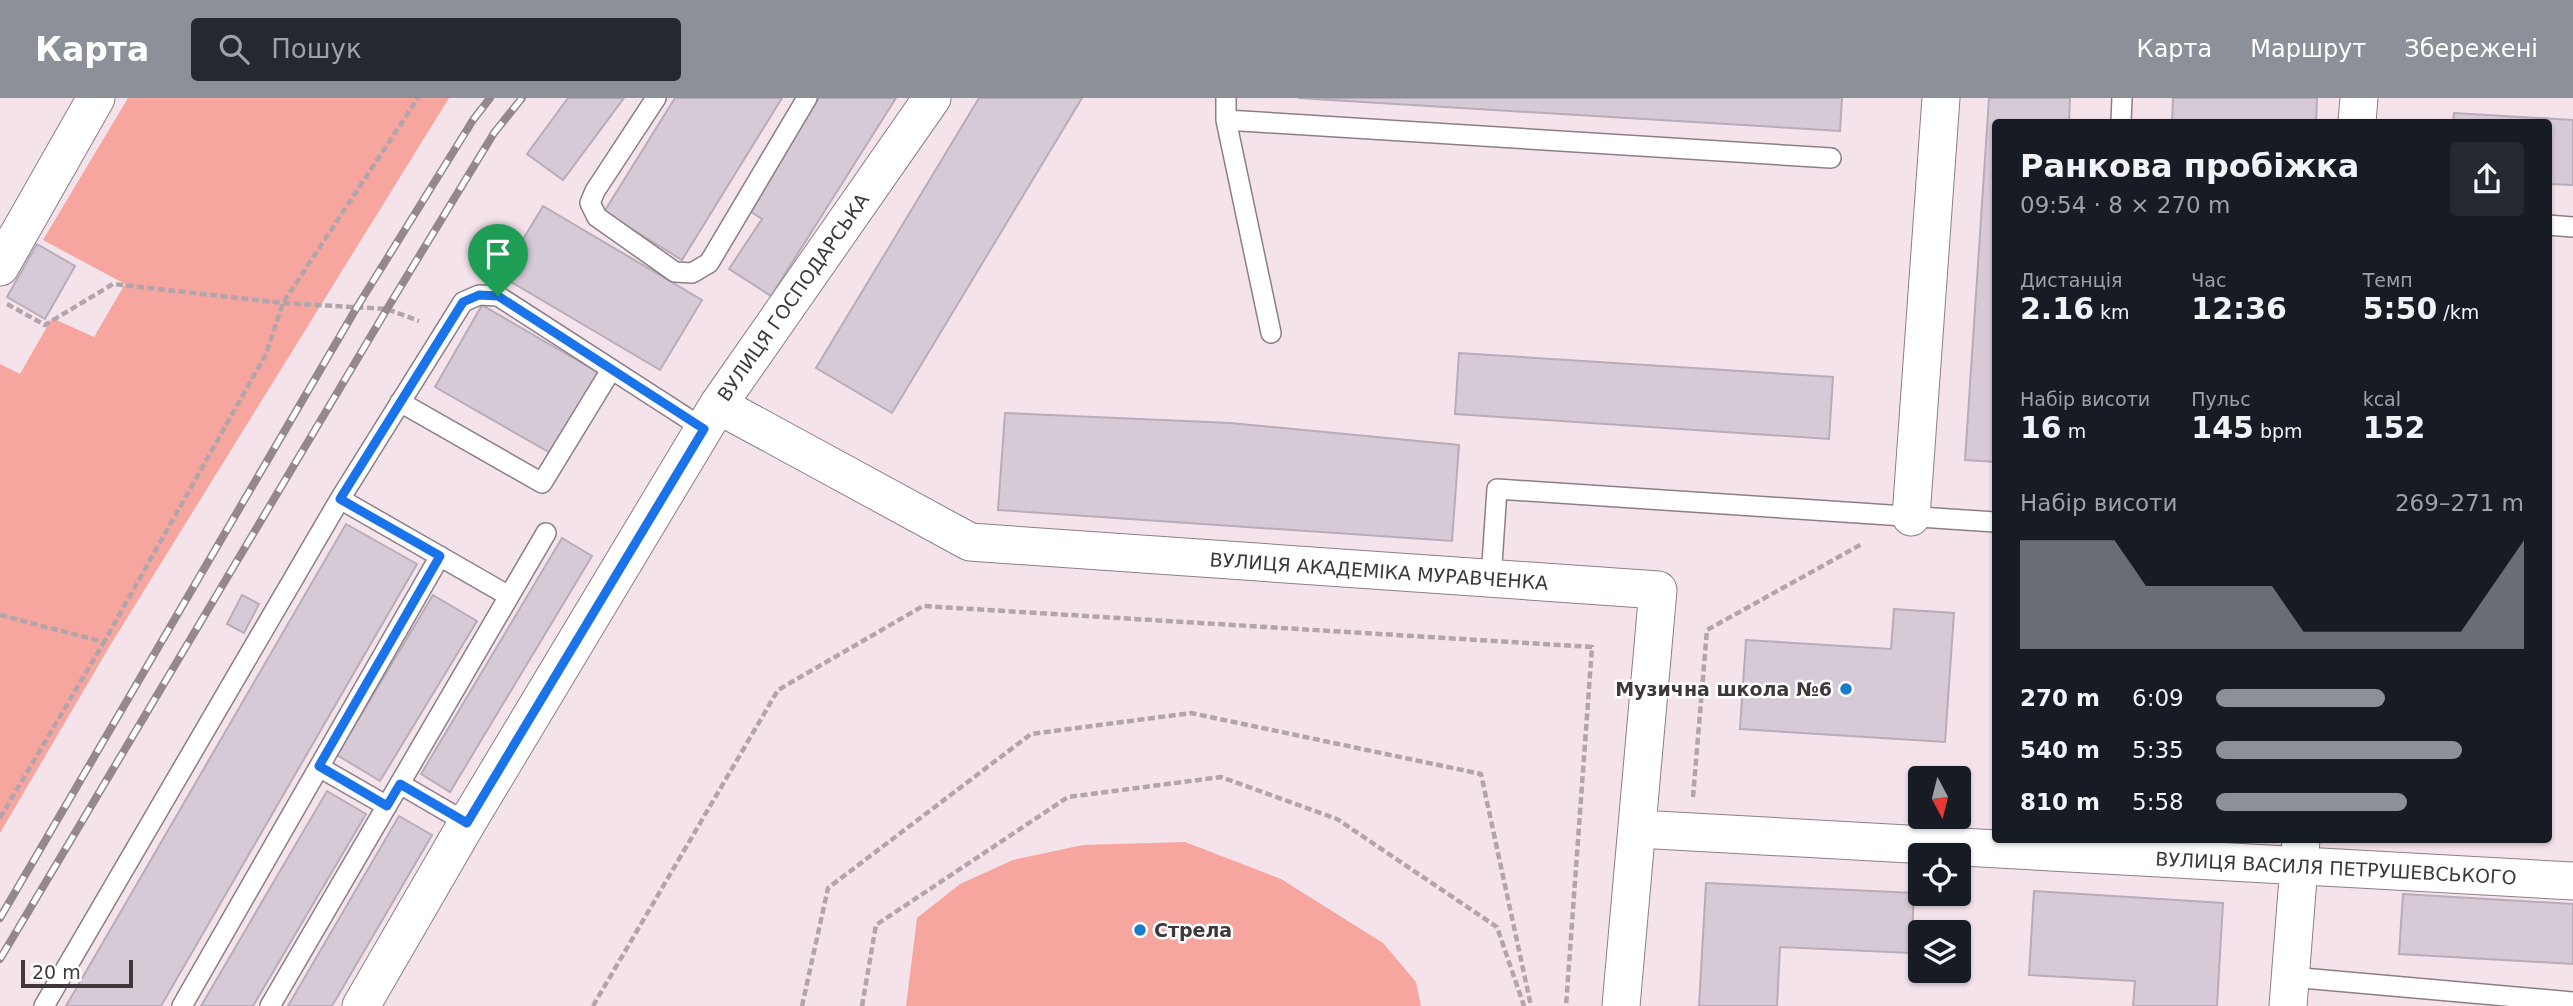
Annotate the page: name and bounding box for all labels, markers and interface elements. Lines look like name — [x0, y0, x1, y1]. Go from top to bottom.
search box — [191, 18, 681, 81]
text: Карта — [35, 30, 149, 69]
icon: search — [215, 30, 253, 68]
text: Пошук — [271, 34, 362, 64]
text: Карта — [2137, 35, 2212, 63]
text: Маршрут — [2250, 35, 2366, 63]
text: Збережені — [2404, 35, 2538, 63]
button: share — [2450, 142, 2524, 216]
text: Ранкова пробіжка — [2020, 147, 2359, 185]
street label: ВУЛИЦЯ ГОСПОДАРСЬКА — [713, 189, 873, 405]
text: 09:54 · 8 × 270 m — [2020, 192, 2230, 218]
pin — [468, 224, 528, 296]
icon: arrive — [479, 235, 517, 273]
text: Дистанція — [2020, 269, 2122, 291]
text: Час — [2191, 269, 2226, 291]
text: Темп — [2363, 269, 2413, 291]
text: 2.16 — [2020, 291, 2094, 326]
text: 12:36 — [2191, 291, 2287, 326]
text: 5:50 — [2363, 291, 2437, 326]
text: km — [2094, 301, 2130, 323]
text: /km — [2437, 301, 2479, 323]
text: Набір висоти — [2020, 388, 2150, 410]
text: Пульс — [2191, 388, 2251, 410]
text: kcal — [2363, 388, 2401, 410]
text: 16 — [2020, 410, 2062, 445]
text: 145 — [2191, 410, 2254, 445]
text: 152 — [2363, 410, 2425, 445]
text: m — [2062, 420, 2086, 442]
text: bpm — [2254, 420, 2303, 442]
text: Набір висоти — [2020, 490, 2177, 516]
text: 269–271 m — [2395, 490, 2524, 516]
street label: ВУЛИЦЯ АКАДЕМІКА МУРАВЧЕНКА — [1209, 548, 1549, 594]
place label: Музична школа №6 — [1615, 678, 1832, 700]
marker: Музична школа №6 — [1838, 681, 1854, 697]
text: 270 m — [2020, 685, 2100, 711]
text: 6:09 — [2132, 685, 2184, 711]
text: 540 m — [2020, 737, 2100, 763]
text: 5:35 — [2132, 737, 2184, 763]
north arrow — [1908, 766, 1970, 830]
map controls — [1908, 766, 1971, 983]
text: 810 m — [2020, 789, 2100, 815]
text: 5:58 — [2132, 789, 2184, 815]
button: locate — [1908, 843, 1971, 906]
street label: ВУЛИЦЯ ВАСИЛЯ ПЕТРУШЕВСЬКОГО — [2155, 848, 2517, 888]
place label: Стрела — [1154, 919, 1232, 941]
button: layers — [1908, 920, 1971, 983]
marker: Стрела — [1132, 922, 1148, 938]
scale bar — [21, 957, 133, 989]
text: 20 m — [32, 961, 81, 983]

